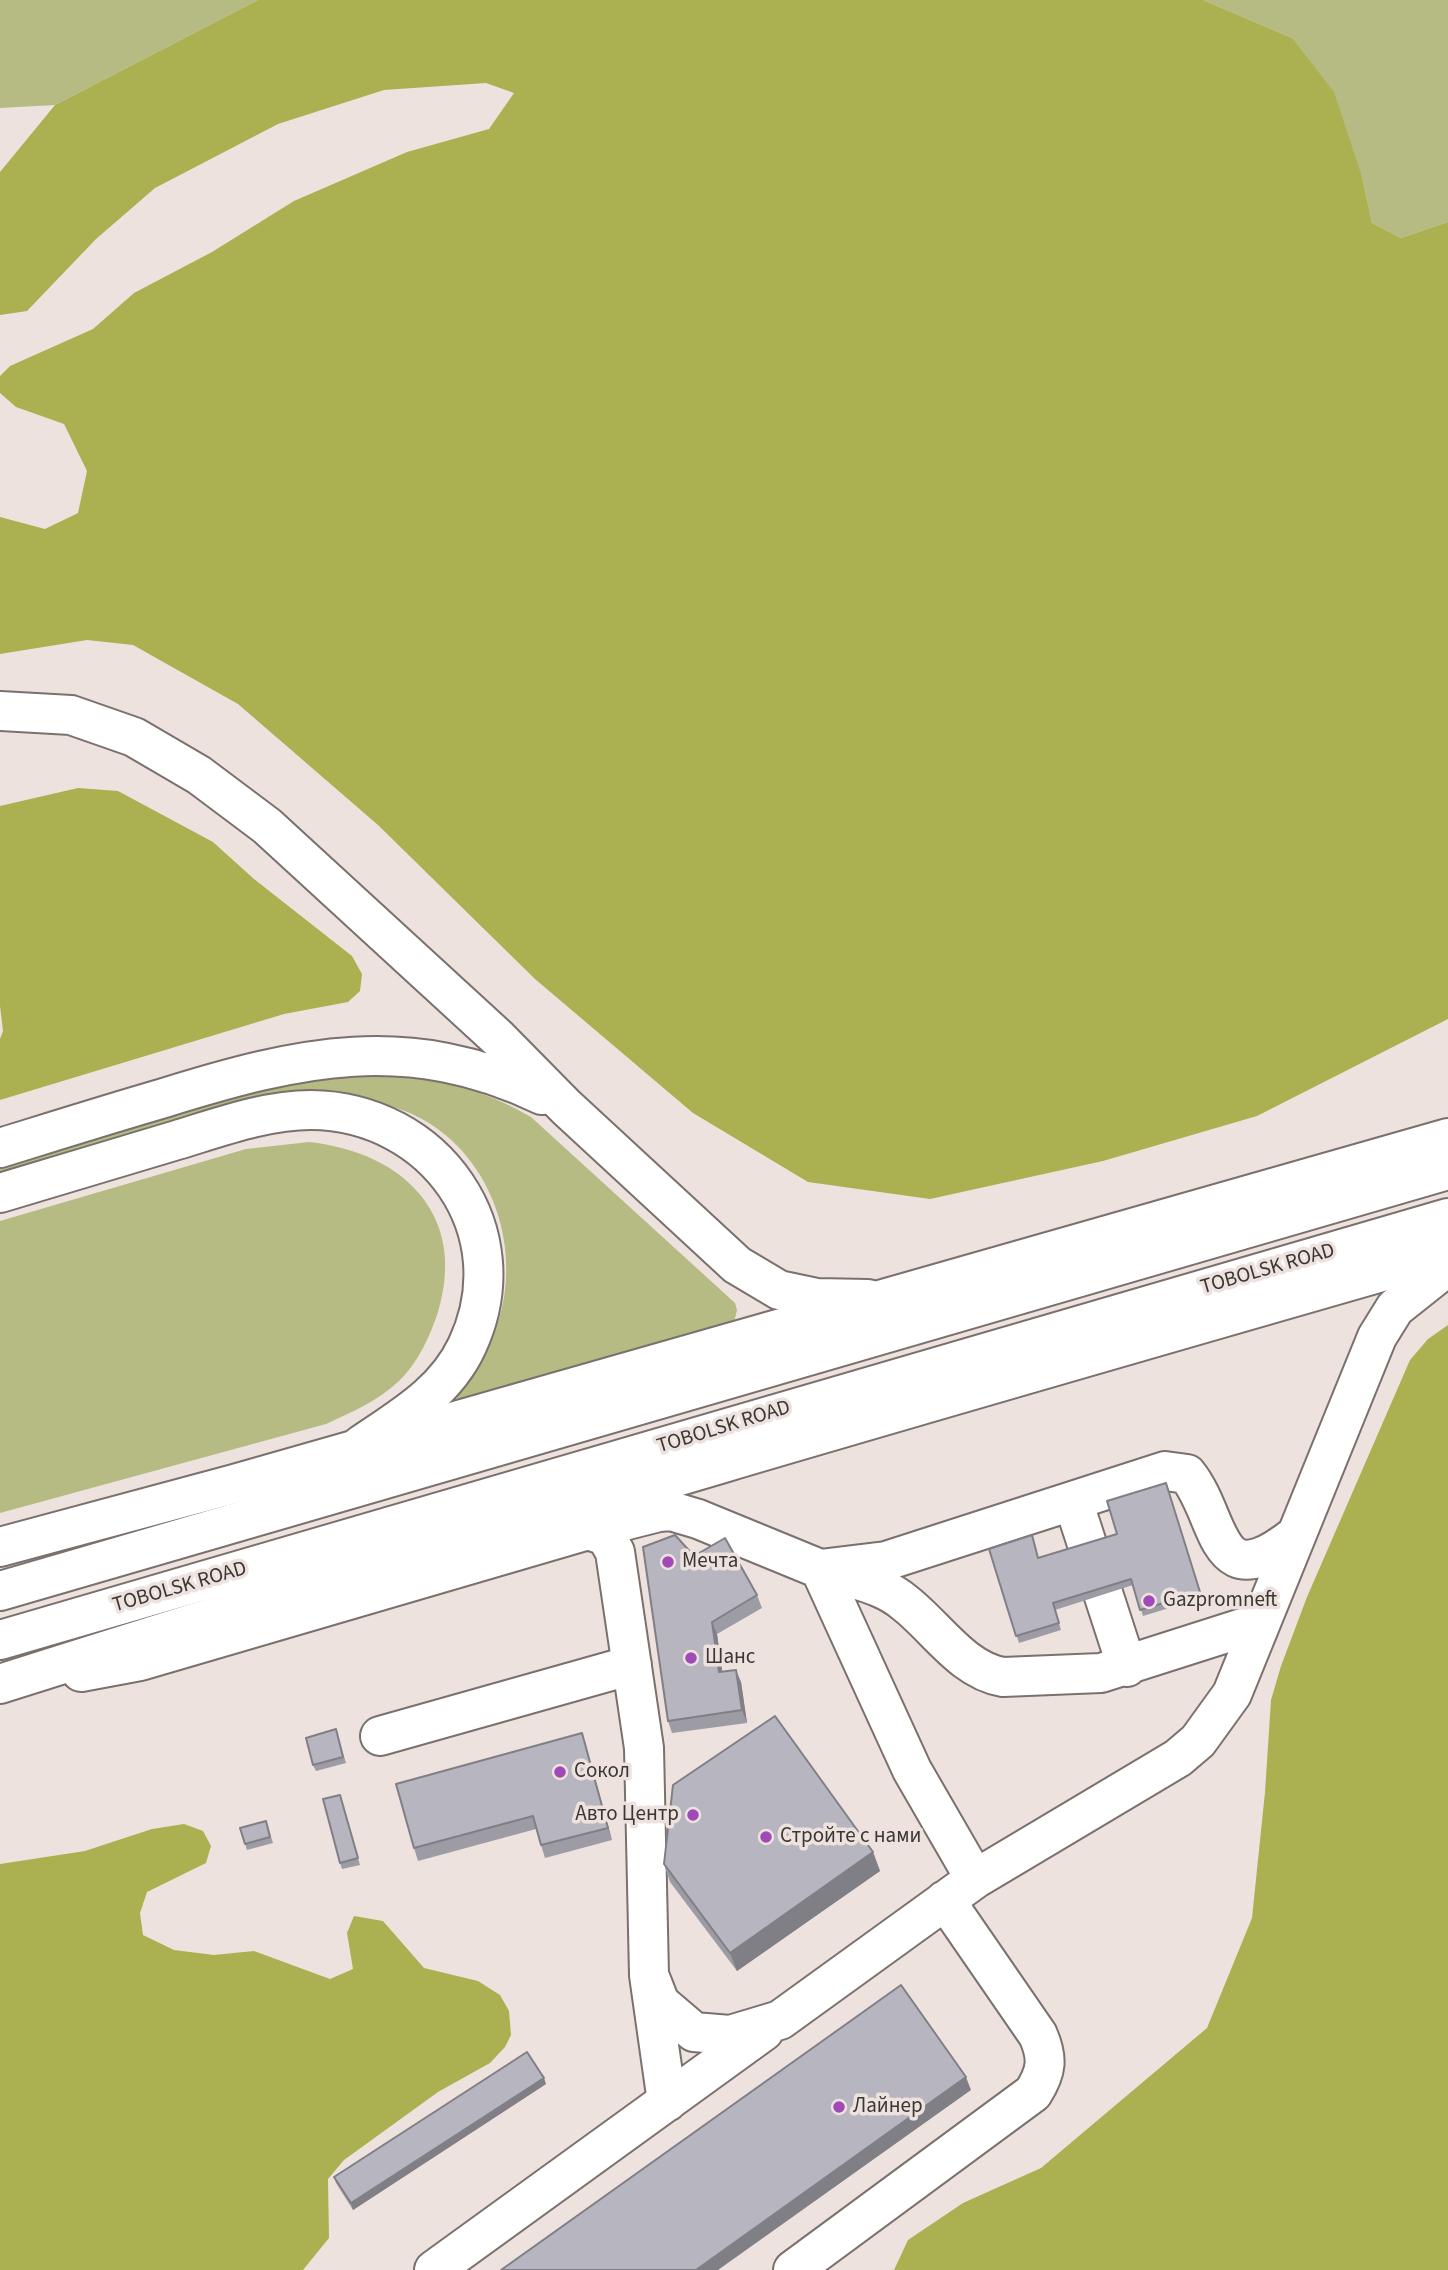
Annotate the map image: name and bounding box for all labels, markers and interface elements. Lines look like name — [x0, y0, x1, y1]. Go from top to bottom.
street label: TOBOLSK ROAD — [1198, 1239, 1338, 1301]
street label: TOBOLSK ROAD — [654, 1396, 794, 1460]
place label: Мечта — [682, 1549, 738, 1575]
marker: Мечта — [660, 1554, 676, 1570]
street label: TOBOLSK ROAD — [110, 1557, 250, 1619]
place label: Gazpromneft — [1163, 1588, 1277, 1614]
marker: Gazpromneft — [1141, 1593, 1157, 1609]
place label: Шанс — [705, 1645, 755, 1671]
marker: Шанс — [683, 1650, 699, 1666]
place label: Сокол — [574, 1759, 630, 1785]
marker: Сокол — [552, 1764, 568, 1780]
place label: Авто Центр — [575, 1802, 679, 1828]
marker: Авто Центр — [685, 1807, 701, 1823]
place label: Стройте с нами — [780, 1824, 921, 1850]
marker: Стройте с нами — [758, 1829, 774, 1845]
place label: Лайнер — [853, 2094, 923, 2120]
marker: Лайнер — [831, 2099, 847, 2115]

